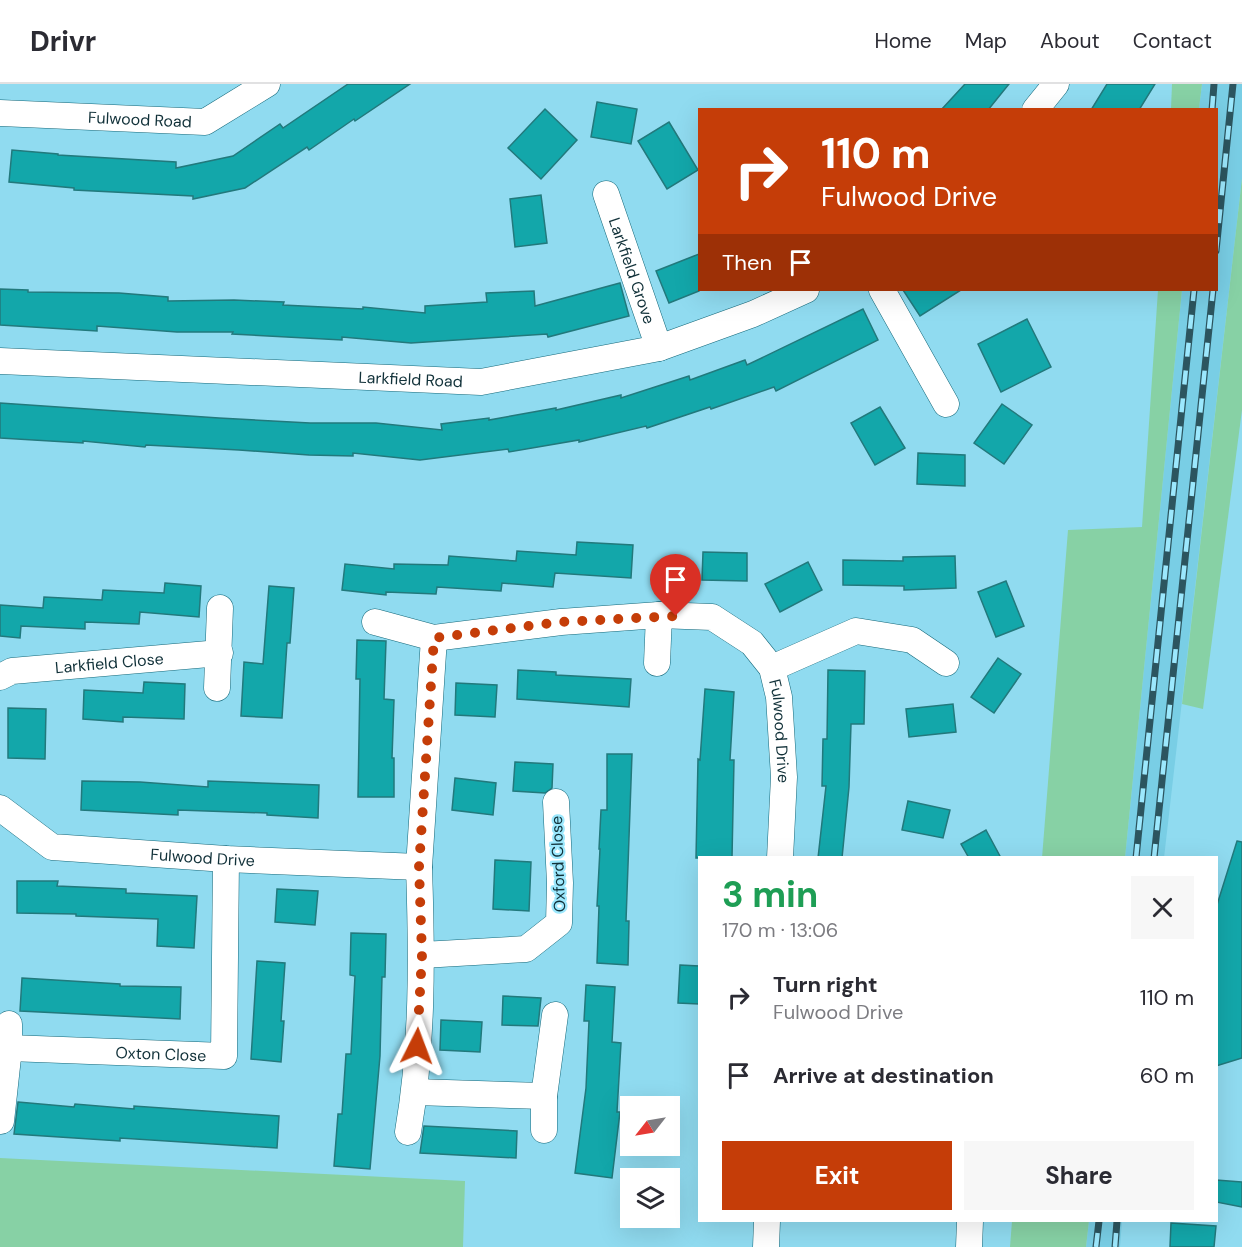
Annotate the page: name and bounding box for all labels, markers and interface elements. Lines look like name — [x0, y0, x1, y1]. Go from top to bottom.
text: Drivr — [30, 23, 96, 60]
text: Home — [874, 27, 932, 55]
text: Map — [965, 27, 1007, 55]
text: About — [1040, 27, 1100, 55]
text: Contact — [1133, 27, 1212, 55]
street label: Fulwood Road — [88, 106, 192, 132]
text: 110 m — [821, 126, 931, 181]
icon: right — [722, 132, 800, 210]
text: Fulwood Drive — [821, 179, 997, 214]
street label: Larkfield Grove — [604, 215, 660, 327]
icon: arrive — [784, 246, 817, 279]
text: Then — [722, 248, 772, 277]
street label: Larkfield Road — [358, 366, 463, 392]
pin — [650, 554, 701, 616]
icon: arrive — [659, 563, 692, 596]
street label: Larkfield Close — [54, 647, 164, 678]
street label: Fulwood Drive — [765, 677, 795, 784]
street label: Oxford Close — [546, 815, 570, 913]
street label: Fulwood Drive — [150, 843, 255, 871]
text: 3 min — [722, 871, 818, 918]
button: close — [1131, 876, 1194, 939]
text: 170 m · 13:06 — [722, 917, 838, 943]
text: Turn right — [773, 970, 878, 999]
icon: right — [722, 981, 755, 1014]
text: 110 m — [1140, 983, 1194, 1012]
text: Fulwood Drive — [773, 999, 903, 1025]
position arrow — [385, 1014, 449, 1078]
street label: Oxton Close — [115, 1041, 207, 1066]
icon: arrive — [722, 1059, 755, 1092]
text: Arrive at destination — [773, 1061, 994, 1090]
text: 60 m — [1140, 1061, 1194, 1090]
north arrow — [620, 1096, 680, 1156]
map controls — [620, 1096, 680, 1228]
button: Exit — [722, 1141, 952, 1210]
button: Share — [964, 1141, 1194, 1210]
button: layers — [620, 1168, 680, 1228]

